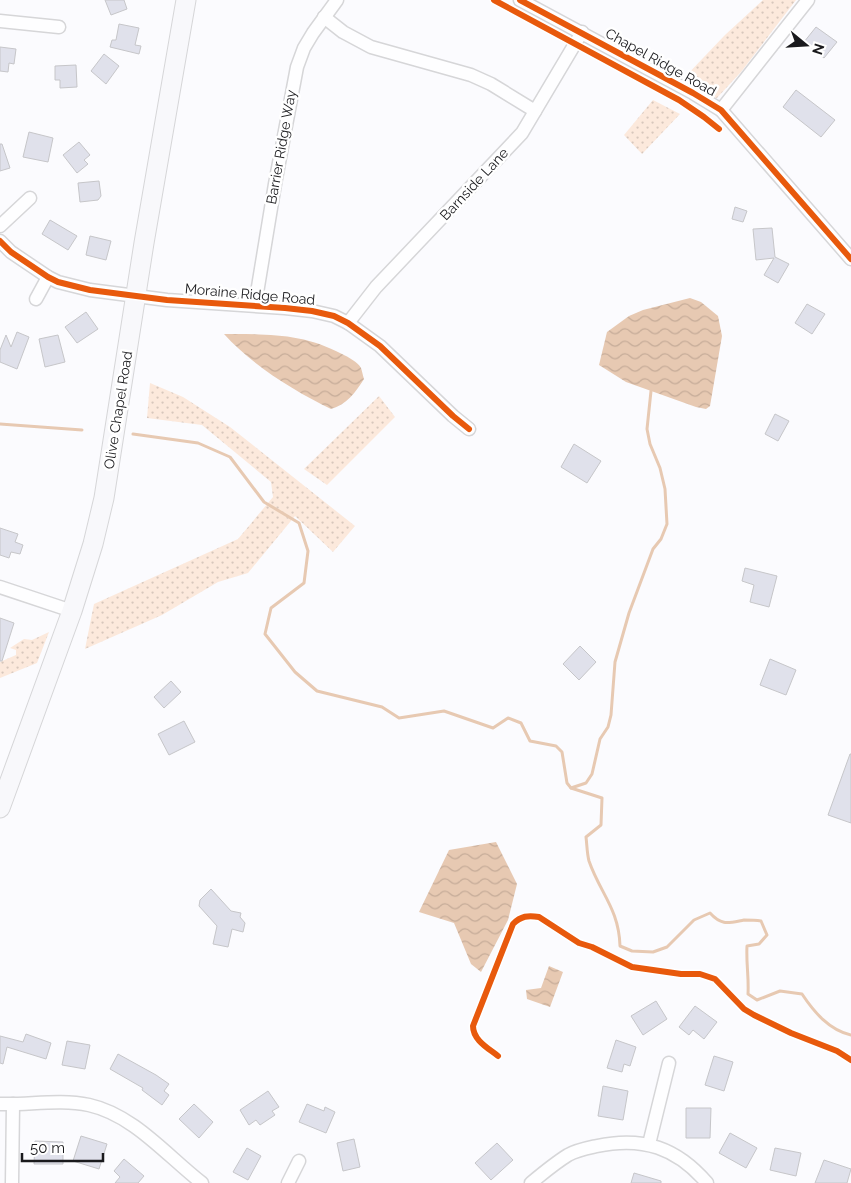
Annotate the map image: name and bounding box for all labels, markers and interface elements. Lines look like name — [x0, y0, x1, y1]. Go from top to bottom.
north arrow — [781, 20, 831, 70]
street label: Chapel Ridge Road — [603, 25, 719, 99]
text: N — [809, 41, 828, 57]
street label: Barrier Ridge Way — [263, 88, 299, 205]
street label: Barnside Lane — [437, 145, 511, 223]
street label: Moraine Ridge Road — [184, 280, 316, 308]
street label: Olive Chapel Road — [101, 350, 135, 470]
scale bar — [22, 1130, 104, 1162]
text: 50 m — [30, 1139, 65, 1157]

